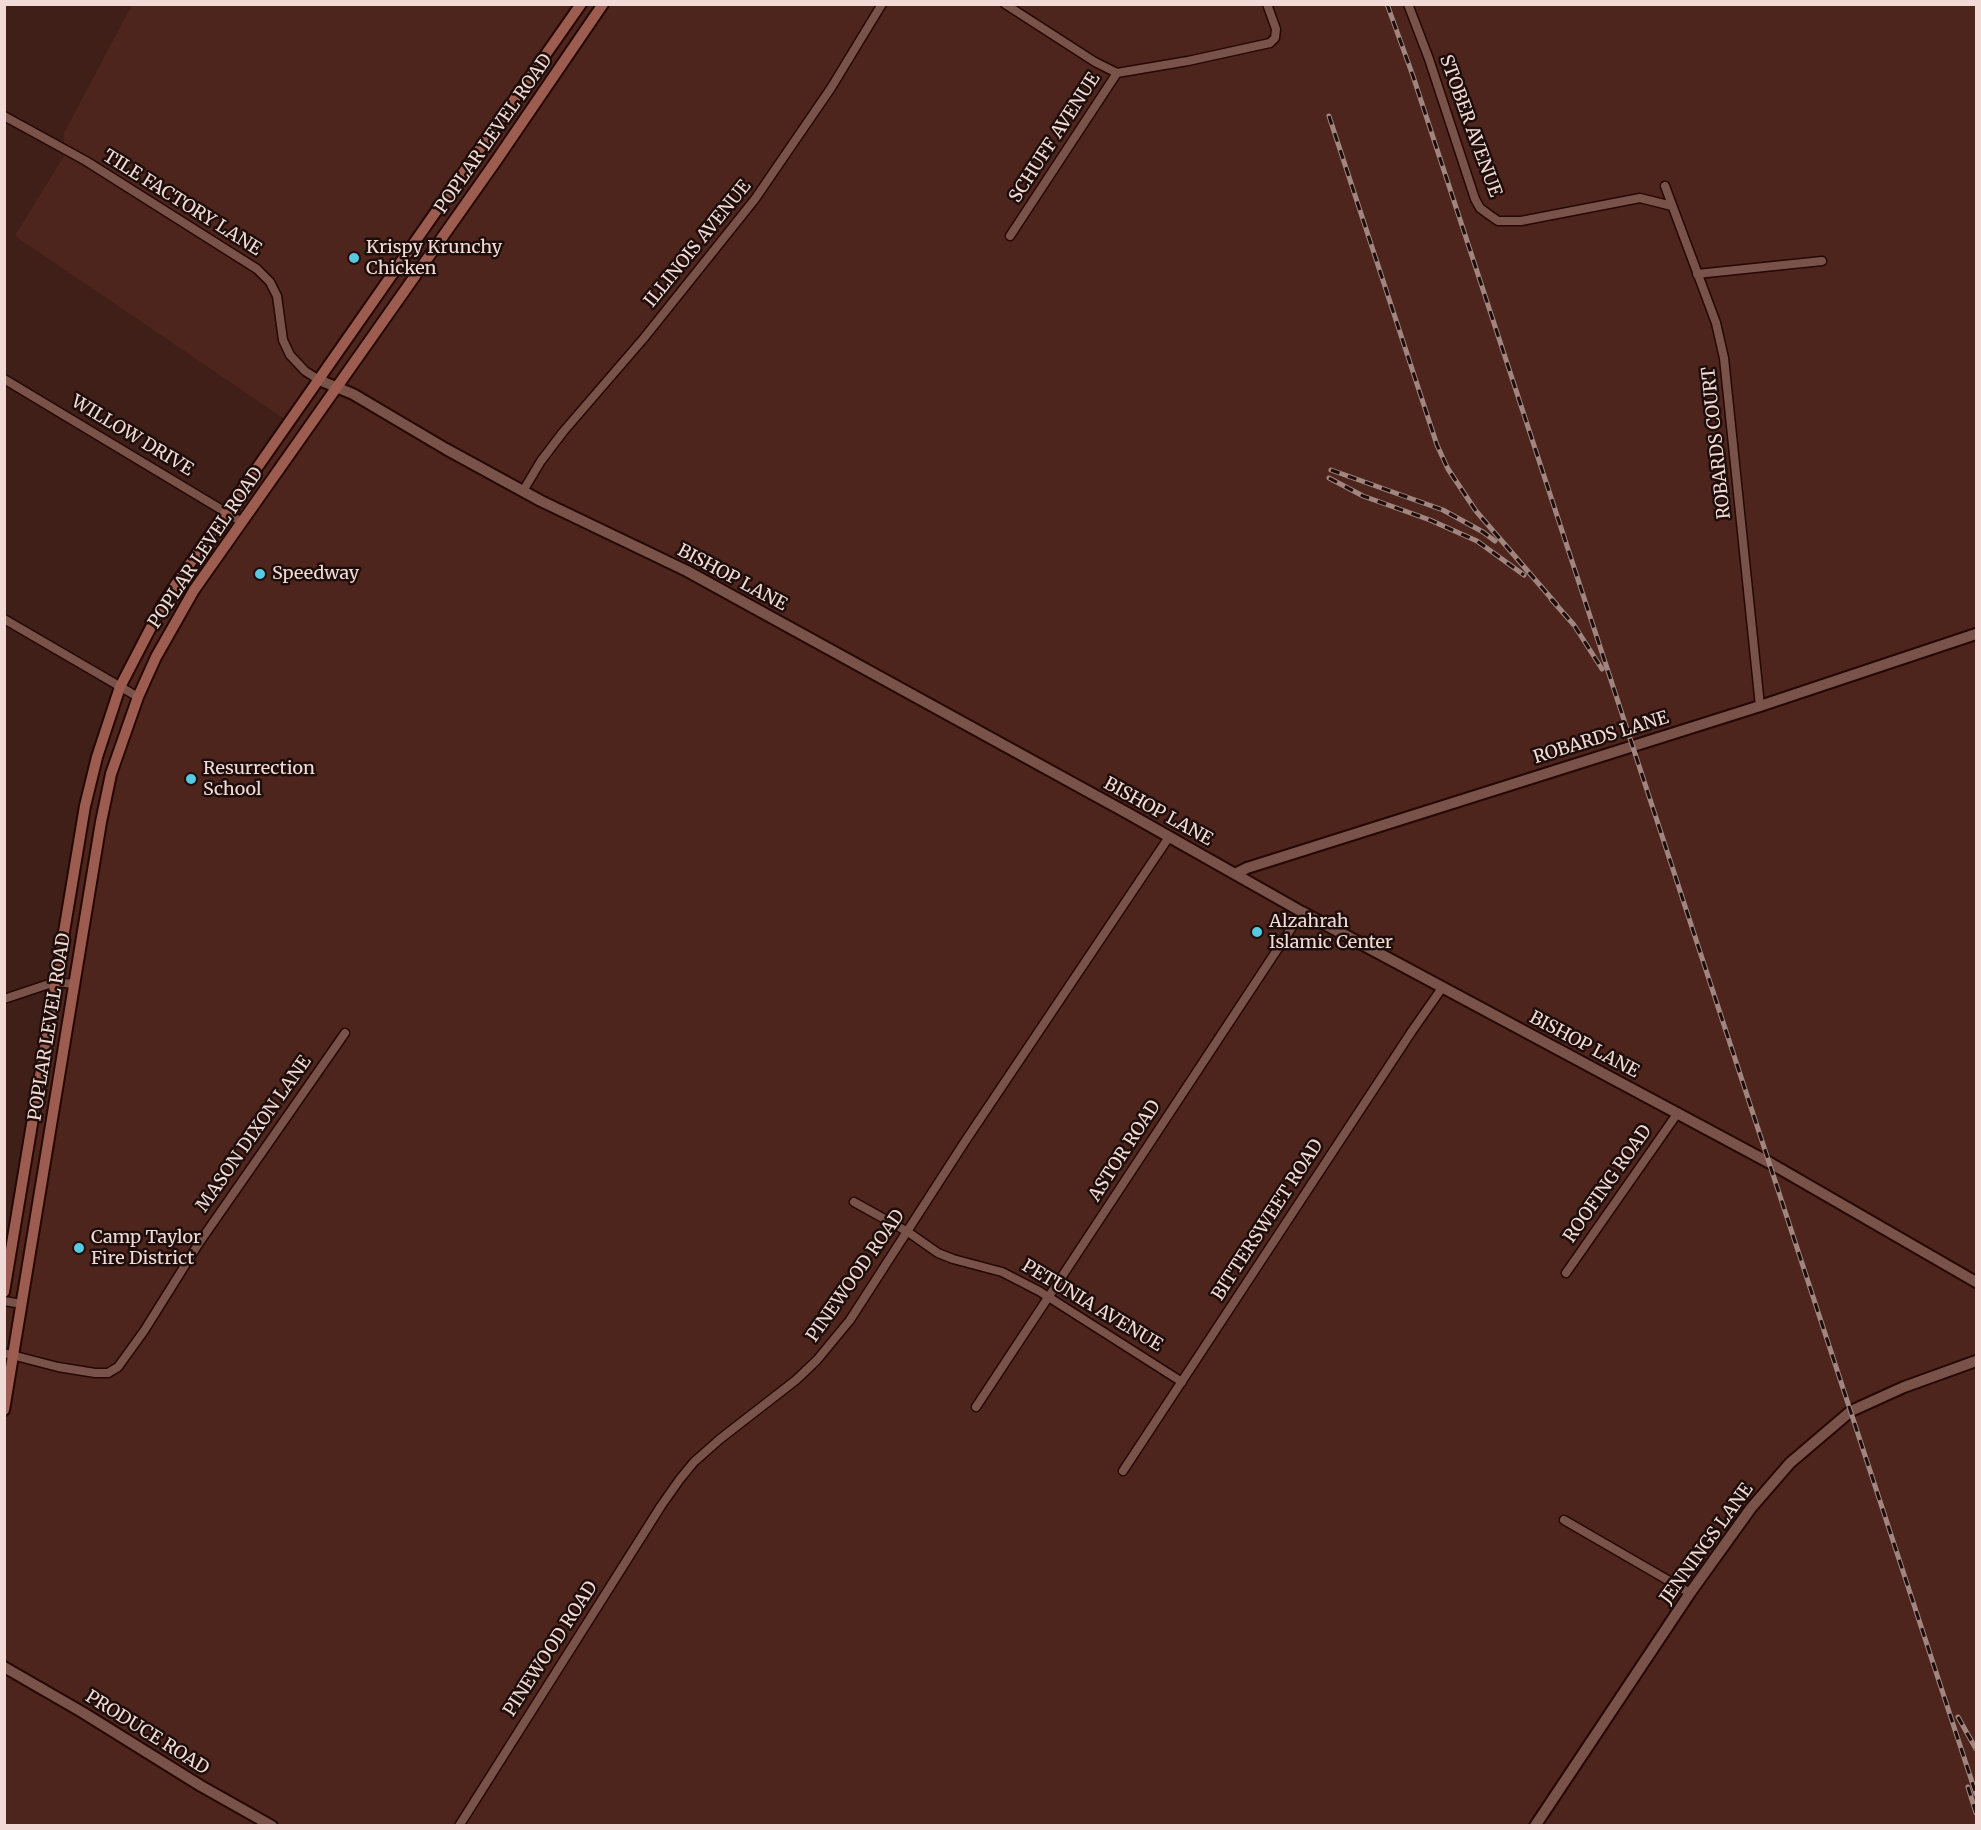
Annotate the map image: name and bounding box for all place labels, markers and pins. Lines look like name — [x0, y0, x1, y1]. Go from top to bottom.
place label: Krispy Krunchy Chicken — [366, 237, 502, 280]
marker: Krispy Krunchy Chicken — [347, 251, 361, 265]
place label: Speedway — [272, 563, 359, 585]
marker: Speedway — [253, 567, 267, 581]
place label: Resurrection School — [203, 758, 315, 800]
marker: Resurrection School — [184, 772, 198, 786]
place label: Alzahrah Islamic Center — [1269, 911, 1393, 954]
marker: Alzahrah Islamic Center — [1250, 925, 1264, 939]
place label: Camp Taylor Fire District — [91, 1227, 201, 1270]
marker: Camp Taylor Fire District — [72, 1241, 86, 1255]

